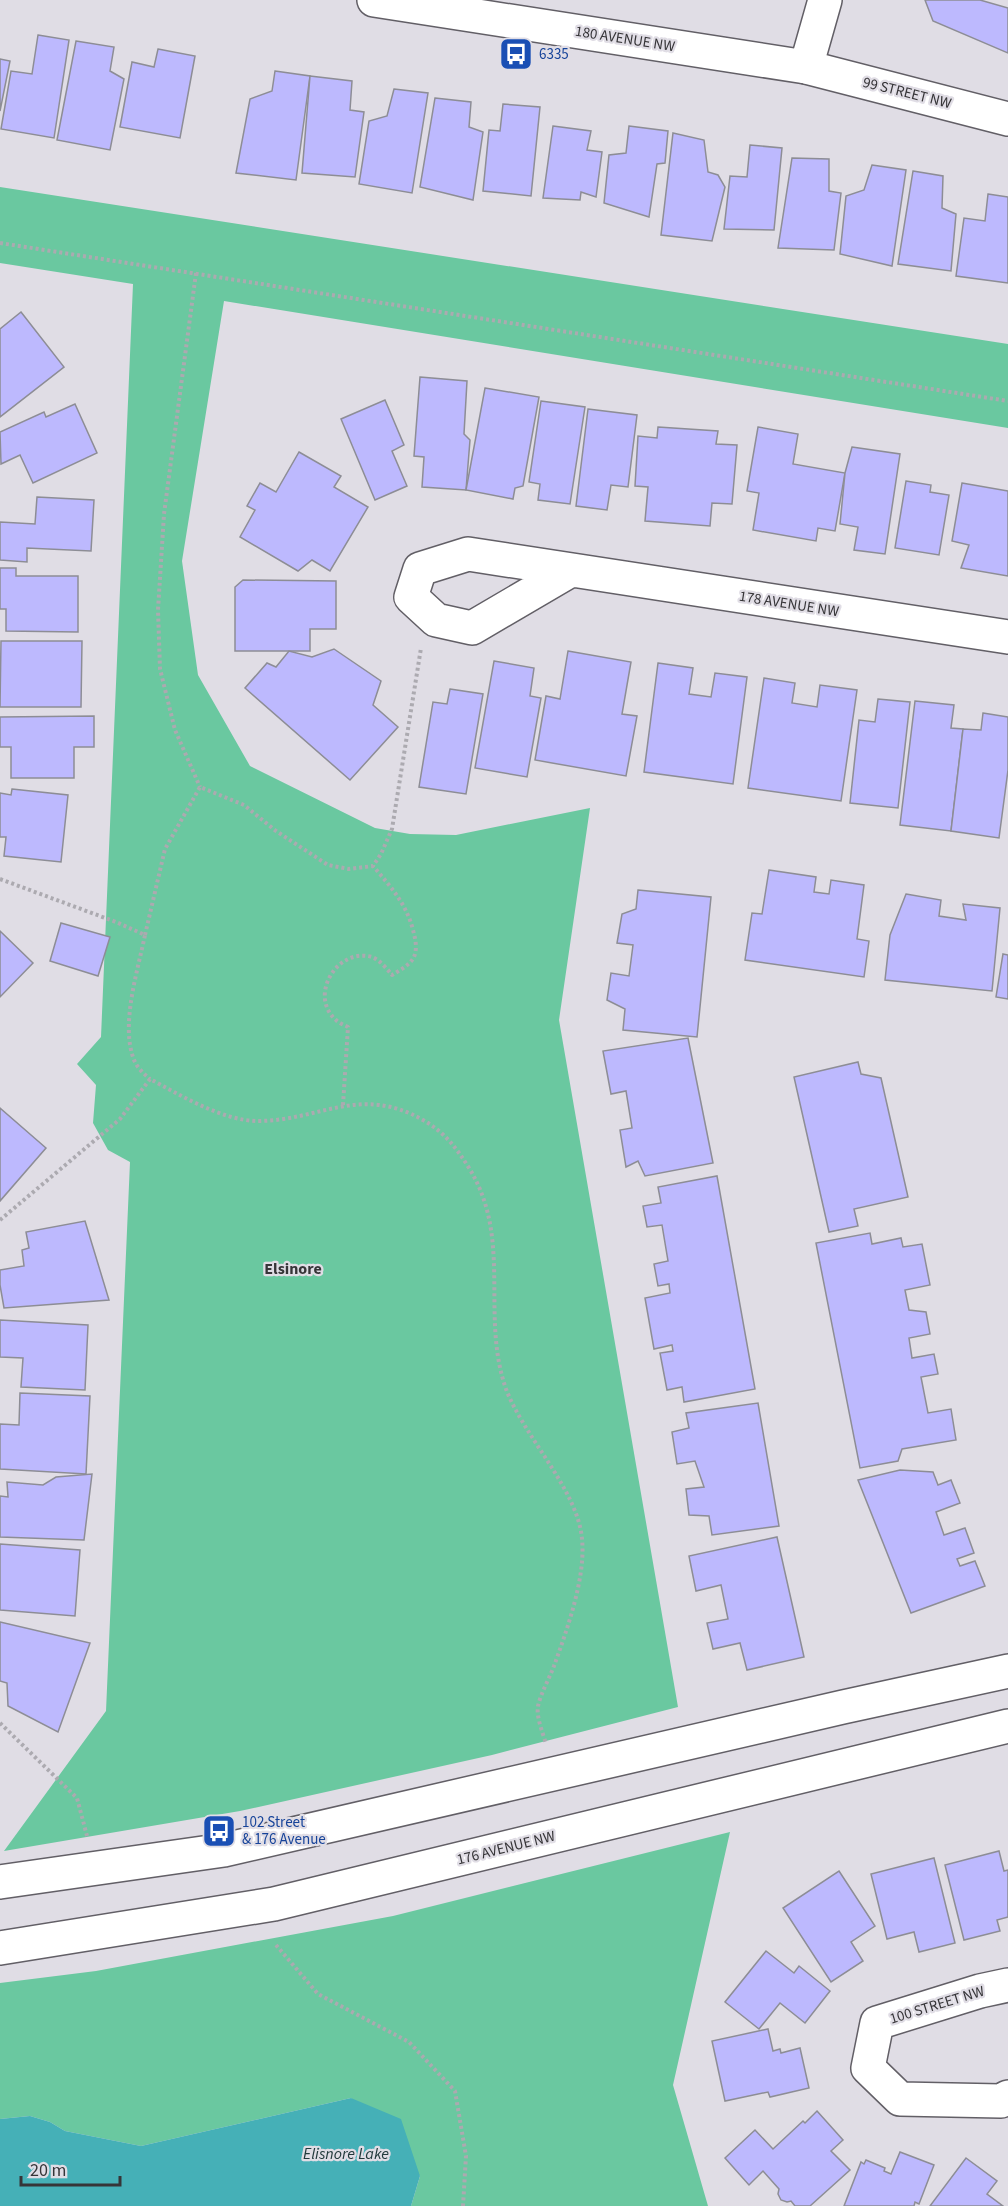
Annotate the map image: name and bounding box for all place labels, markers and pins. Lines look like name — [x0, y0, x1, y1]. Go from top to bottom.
bus stop icon: 6335 — [498, 36, 534, 72]
place label: 6335 — [539, 44, 569, 65]
place label: 102 Street & 176 Avenue — [242, 1812, 326, 1850]
bus stop icon: 102 Street & 176 Avenue — [201, 1813, 237, 1849]

